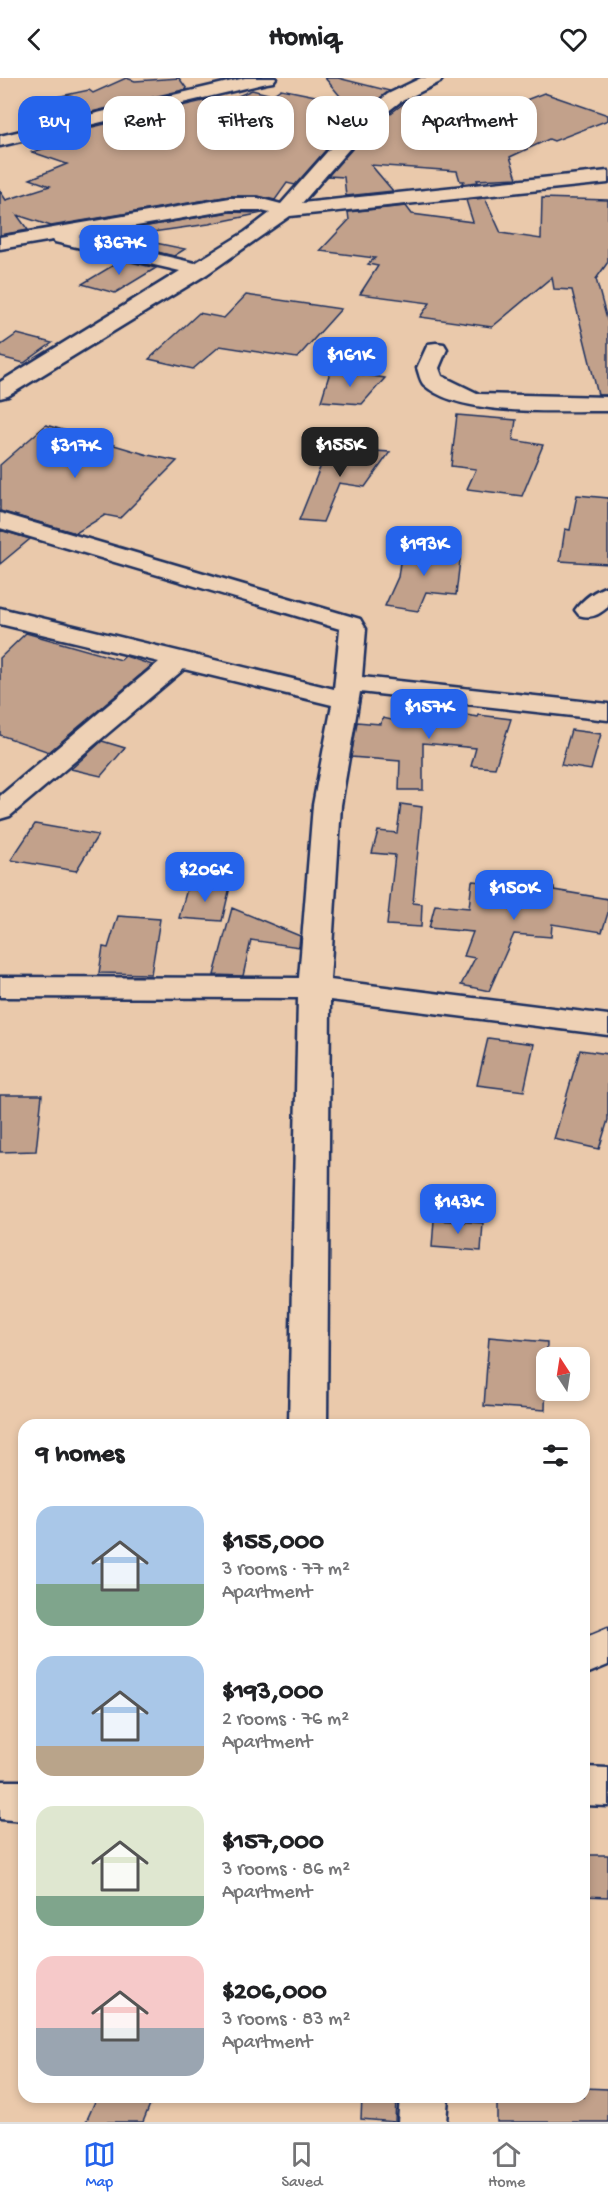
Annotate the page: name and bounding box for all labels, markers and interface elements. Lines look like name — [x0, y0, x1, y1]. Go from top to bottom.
icon: back — [18, 23, 51, 56]
text: Homiq — [269, 23, 339, 55]
icon: heart — [557, 23, 590, 56]
chip: Buy — [18, 96, 91, 150]
chip: Rent — [103, 96, 185, 150]
chip: Filters — [197, 96, 294, 150]
chip: New — [306, 96, 389, 150]
chip: Apartment — [401, 96, 537, 150]
pin: $367K — [77, 225, 161, 276]
text: $367K — [94, 233, 144, 256]
pin: $161K — [308, 337, 392, 388]
text: $161K — [327, 345, 373, 368]
pin: $155K — [298, 427, 382, 478]
pin: $317K — [33, 428, 117, 479]
text: $155K — [315, 435, 365, 458]
text: $317K — [51, 436, 99, 459]
pin: $193K — [382, 526, 466, 577]
text: $193K — [400, 534, 448, 557]
pin: $157K — [387, 689, 471, 740]
text: $157K — [405, 697, 454, 720]
pin: $206K — [163, 852, 247, 903]
text: $206K — [179, 860, 231, 883]
pin: $150K — [472, 870, 556, 921]
text: $150K — [489, 878, 539, 901]
pin: $143K — [416, 1184, 500, 1235]
text: $143K — [434, 1192, 482, 1215]
north arrow — [536, 1347, 590, 1401]
map controls — [536, 1347, 590, 1401]
icon: filters — [539, 1439, 572, 1472]
text: 9 homes — [36, 1440, 124, 1471]
text: $155,000 — [222, 1528, 324, 1559]
icon: home — [84, 1530, 156, 1602]
text: 3 rooms · 77 m² — [222, 1559, 350, 1582]
text: Apartment — [222, 1582, 312, 1605]
text: $193,000 — [222, 1678, 323, 1709]
icon: home — [84, 1680, 156, 1752]
text: 2 rooms · 76 m² — [222, 1709, 349, 1732]
text: Apartment — [222, 1732, 312, 1755]
text: $157,000 — [222, 1828, 324, 1859]
icon: home — [84, 1830, 156, 1902]
text: 3 rooms · 86 m² — [222, 1859, 350, 1882]
text: Apartment — [222, 1882, 312, 1905]
text: $206,000 — [222, 1978, 327, 2009]
icon: home — [84, 1980, 156, 2052]
text: 3 rooms · 83 m² — [222, 2009, 350, 2032]
text: Apartment — [222, 2032, 312, 2055]
tab: Map — [83, 2138, 116, 2193]
tab: Saved — [281, 2138, 322, 2193]
tab: Home — [488, 2138, 525, 2193]

